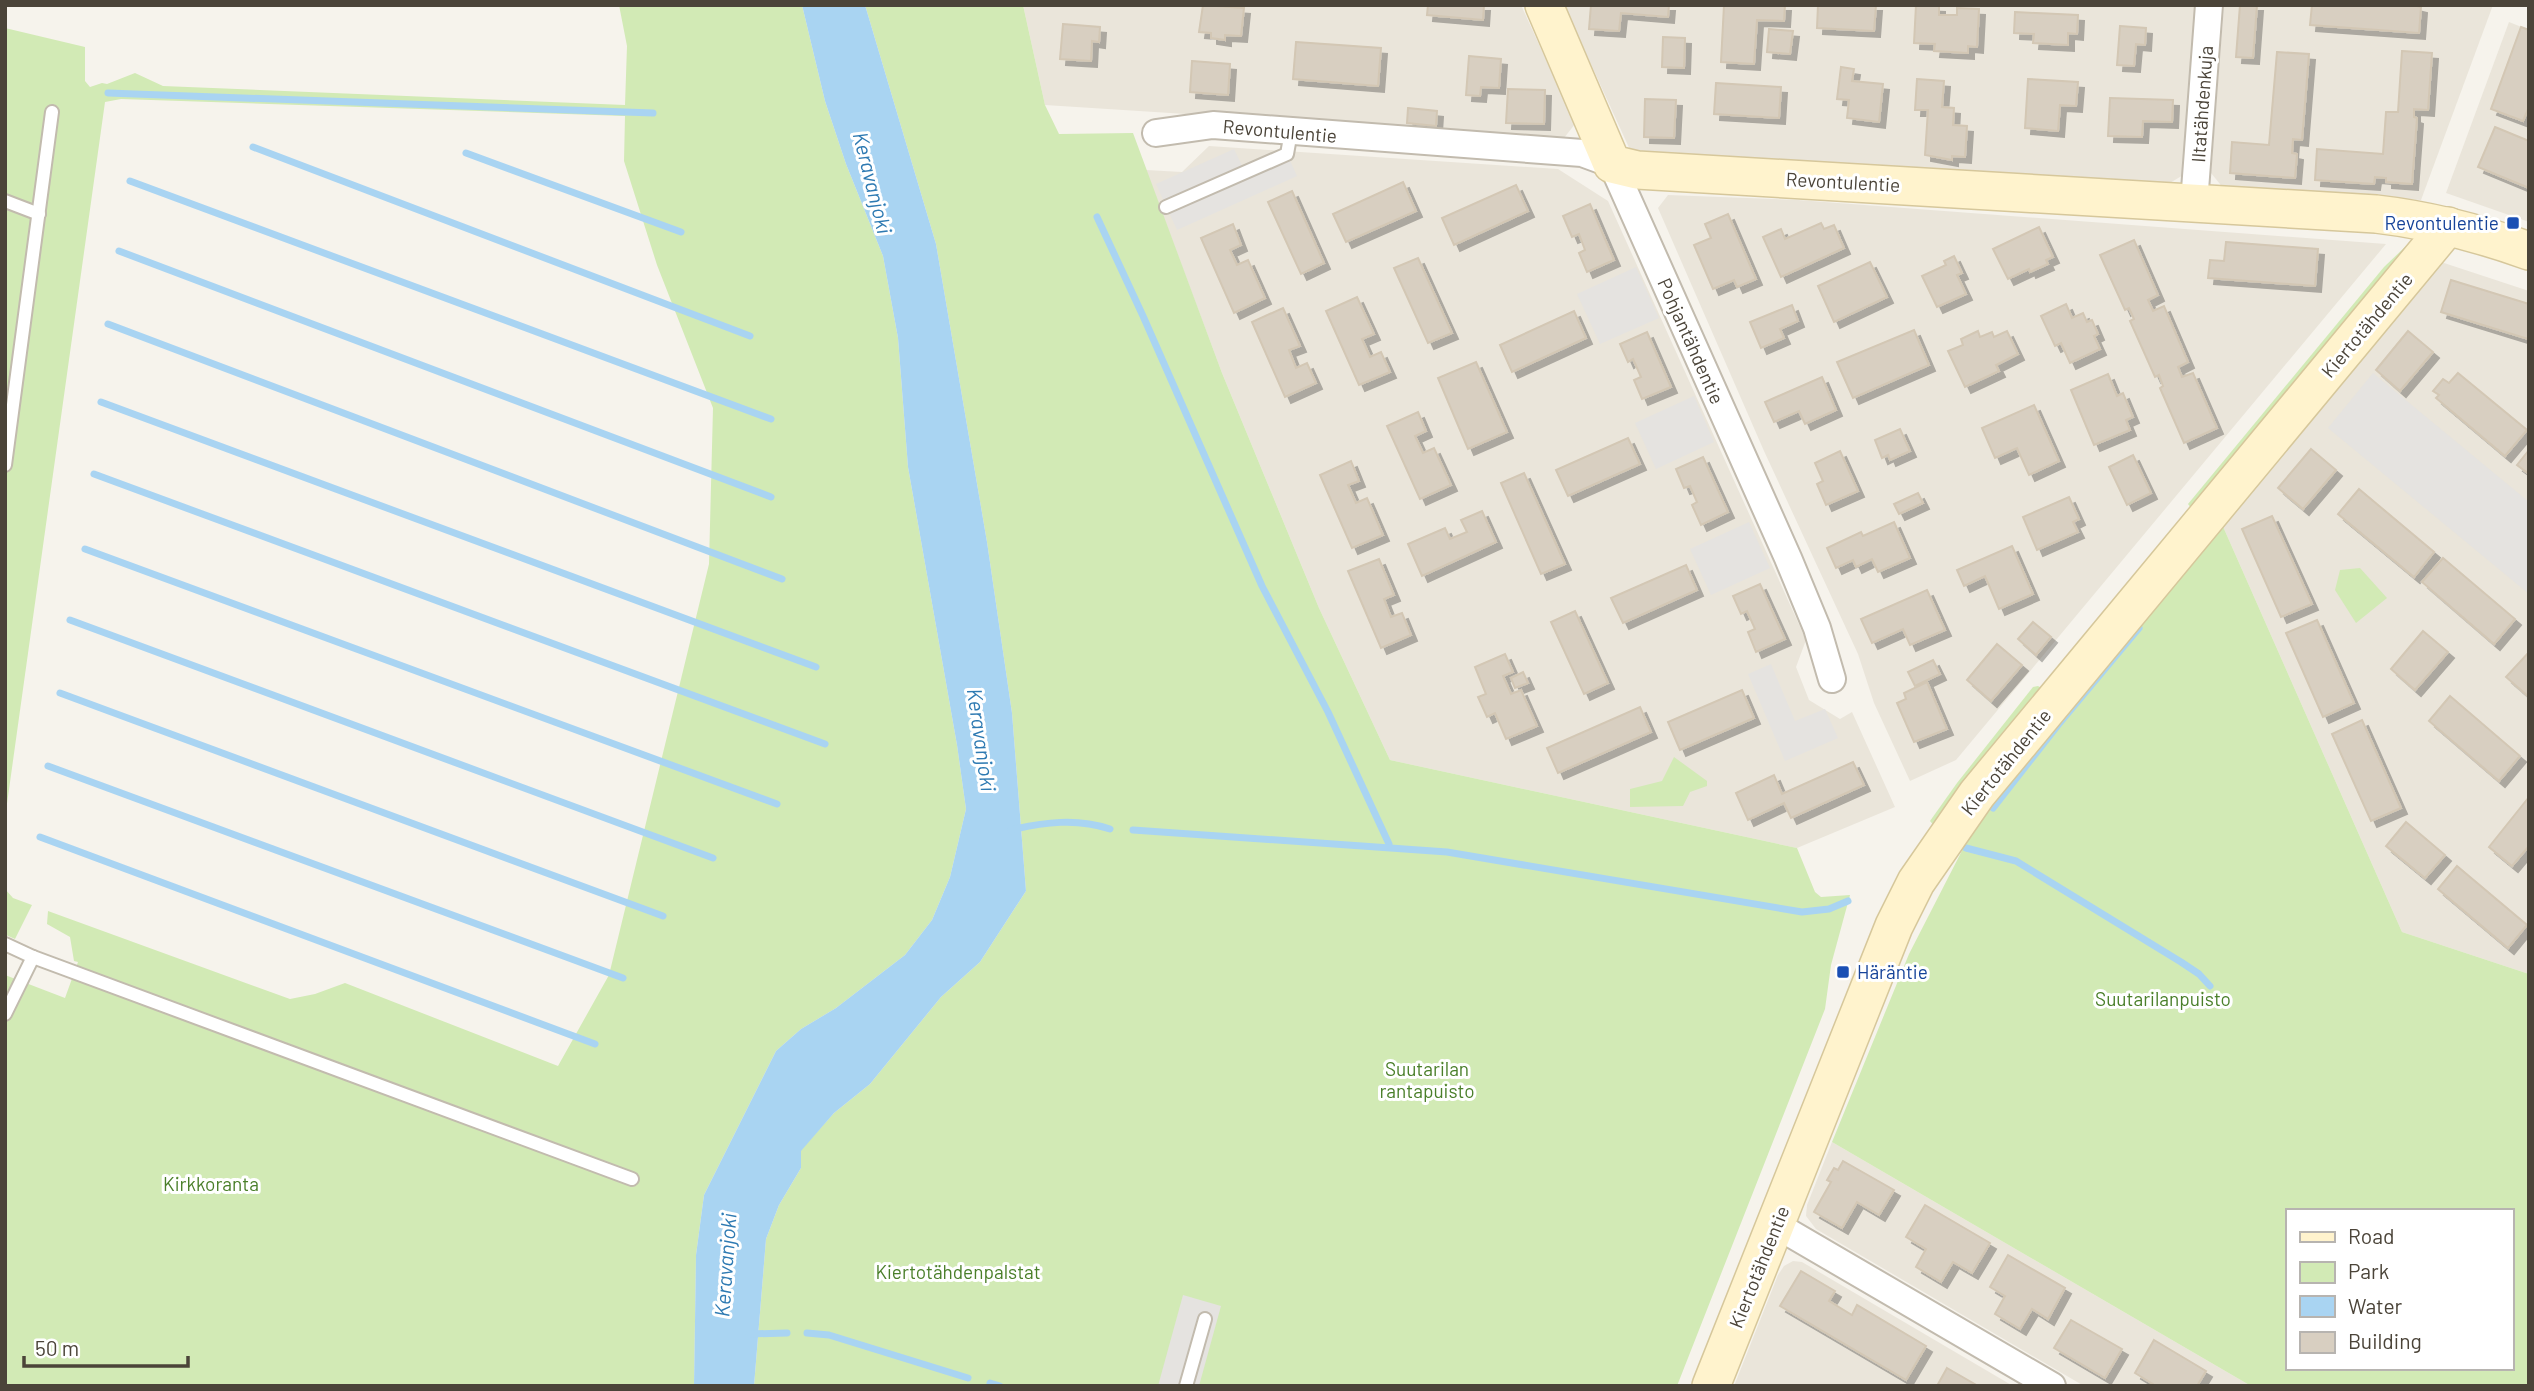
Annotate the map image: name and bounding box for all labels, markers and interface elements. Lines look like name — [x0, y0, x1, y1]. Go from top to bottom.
street label: Iltatähdenkuja — [2186, 45, 2217, 163]
street label: Revontulentie — [1222, 114, 1338, 147]
water label: Keravanjoki — [849, 129, 898, 237]
street label: Revontulentie — [1785, 167, 1901, 196]
place label: Revontulentie — [2385, 211, 2499, 234]
marker: Revontulentie — [2505, 215, 2521, 231]
street label: Kiertotähdentie — [2316, 268, 2417, 382]
street label: Pohjantähdentie — [1653, 274, 1730, 407]
water label: Keravanjoki — [963, 687, 1002, 794]
street label: Kiertotähdentie — [1956, 704, 2055, 819]
place label: Häräntie — [1857, 960, 1928, 983]
marker: Häräntie — [1835, 964, 1851, 980]
park label: Suutarilanpuisto — [2095, 987, 2231, 1010]
park label: Suutarilan rantapuisto — [1379, 1057, 1475, 1102]
park label: Kirkkoranta — [163, 1172, 259, 1195]
street label: Kiertotähdentie — [1724, 1202, 1794, 1331]
legend — [2286, 1209, 2513, 1370]
water label: Keravanjoki — [708, 1211, 741, 1318]
text: Road — [2348, 1223, 2394, 1248]
text: Park — [2348, 1258, 2389, 1283]
park label: Kiertotähdenpalstat — [875, 1260, 1041, 1283]
text: Water — [2348, 1293, 2403, 1318]
scale bar — [24, 1324, 189, 1368]
text: Building — [2348, 1328, 2422, 1353]
text: 50 m — [35, 1335, 79, 1360]

